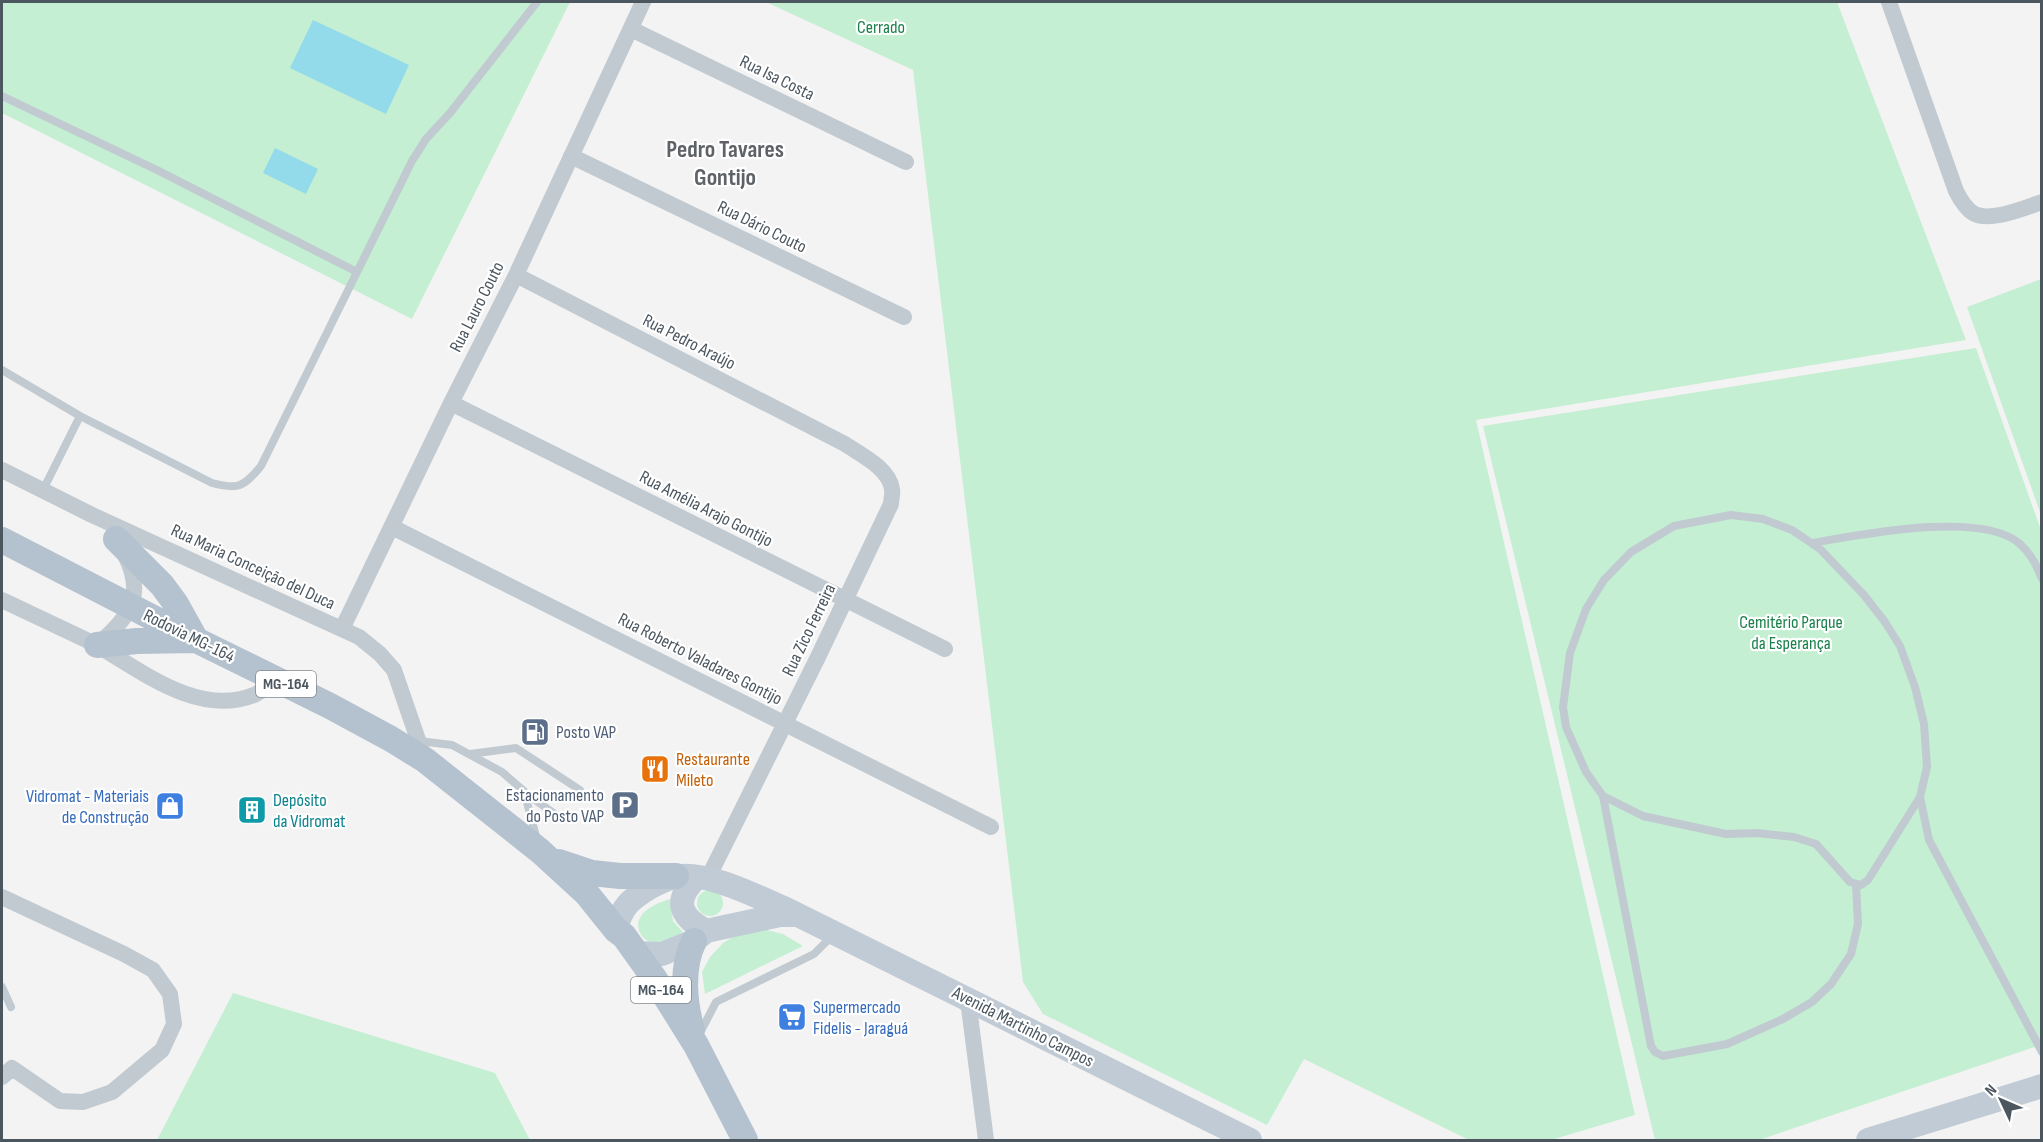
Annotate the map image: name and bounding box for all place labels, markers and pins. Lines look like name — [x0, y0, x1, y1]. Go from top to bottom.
fuel station icon: Posto VAP — [519, 716, 551, 748]
place label: Posto VAP — [556, 722, 616, 743]
place label: Restaurante Mileto — [676, 749, 750, 791]
restaurant icon: Restaurante Mileto — [639, 753, 671, 785]
place label: Estacionamento do Posto VAP — [506, 785, 604, 827]
place label: Vidromat - Materiais de Construção — [26, 786, 149, 828]
parking icon: Estacionamento do Posto VAP — [609, 789, 641, 821]
shop icon: Vidromat - Materiais de Construção — [154, 790, 186, 822]
place label: Depósito da Vidromat — [273, 790, 346, 832]
building icon: Depósito da Vidromat — [236, 794, 268, 826]
place label: Supermercado Fidelis - Jaraguá — [813, 997, 908, 1039]
supermarket icon: Supermercado Fidelis - Jaraguá — [776, 1001, 808, 1033]

